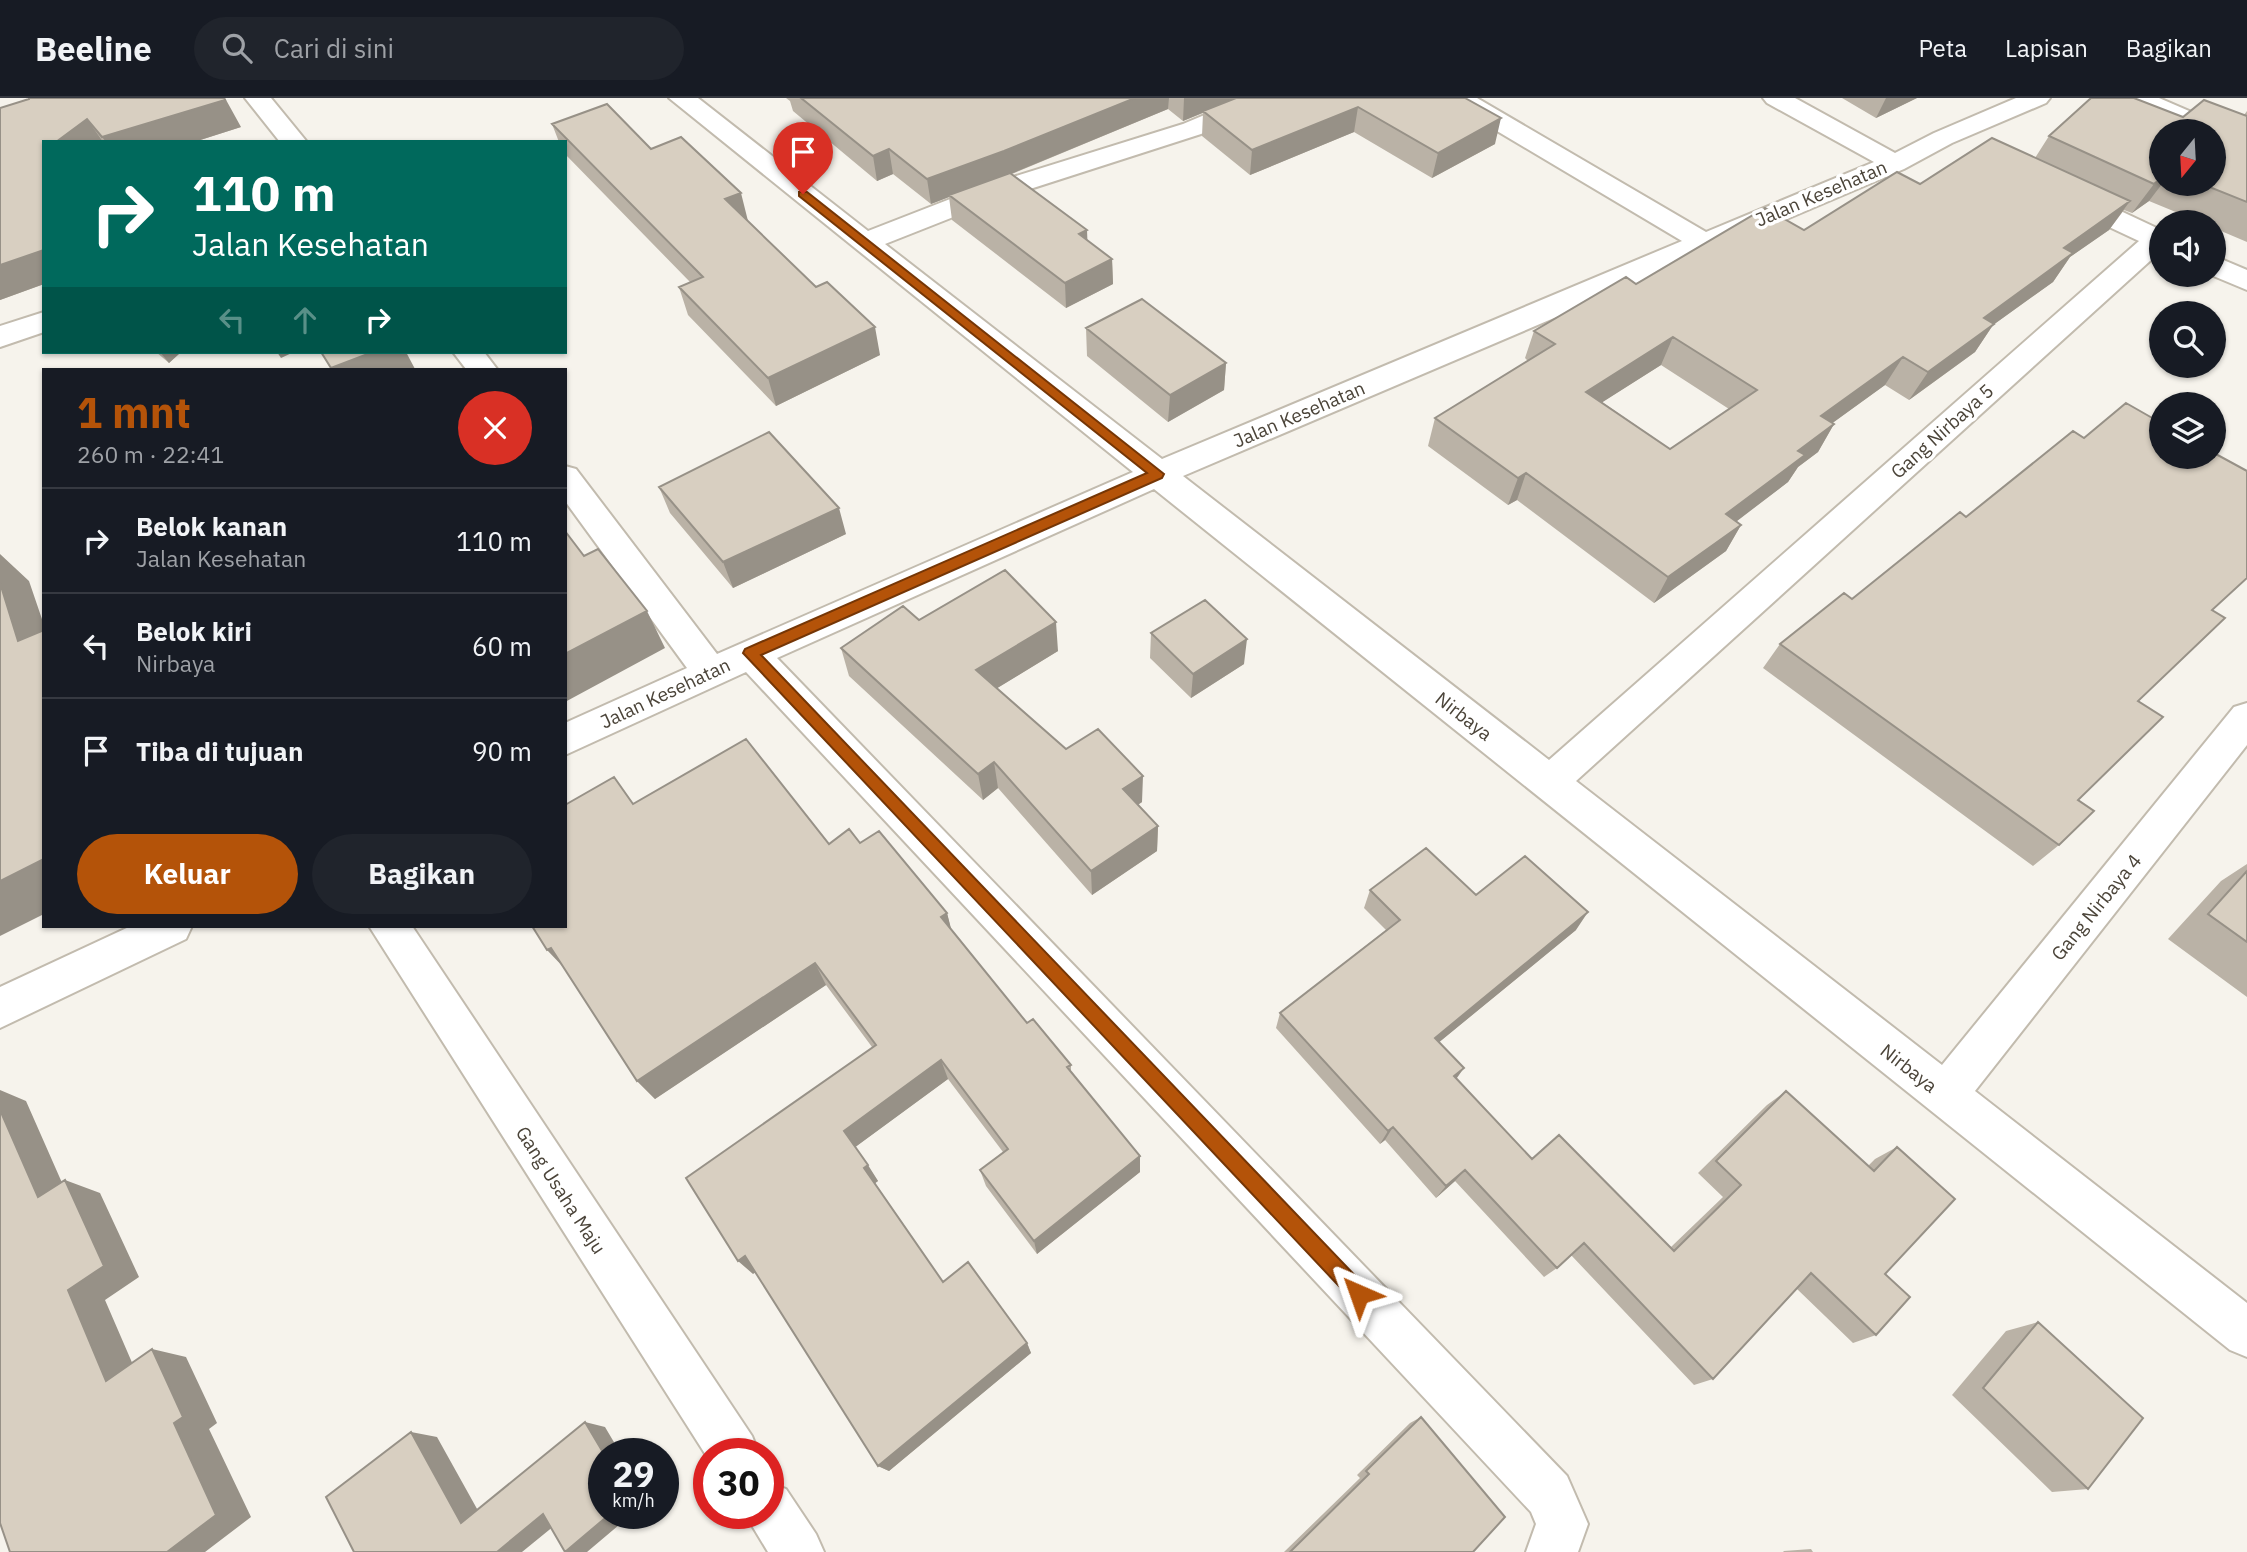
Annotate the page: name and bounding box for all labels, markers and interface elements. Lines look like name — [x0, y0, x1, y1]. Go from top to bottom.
search box — [194, 17, 684, 80]
text: Beeline — [35, 27, 152, 70]
icon: search — [218, 29, 256, 67]
text: Cari di sini — [274, 31, 394, 65]
text: Peta — [1919, 32, 1967, 64]
text: Lapisan — [2005, 32, 2088, 64]
text: Bagikan — [2126, 32, 2212, 64]
north arrow — [2149, 119, 2226, 196]
map controls — [2149, 119, 2226, 469]
pin — [773, 122, 833, 194]
icon: arrive — [784, 133, 822, 171]
street label: Jalan Kesehatan — [1752, 154, 1890, 232]
text: 110 m — [192, 161, 336, 224]
icon: right — [77, 168, 168, 259]
button: sound — [2149, 210, 2226, 287]
text: Jalan Kesehatan — [192, 223, 429, 265]
icon: left — [213, 301, 251, 339]
icon: ahead — [286, 301, 324, 339]
icon: right — [359, 301, 397, 339]
button: search — [2149, 301, 2226, 378]
street label: Jalan Kesehatan — [1230, 375, 1368, 453]
street label: Gang Nirbaya 5 — [1886, 379, 1998, 483]
text: 1 mnt — [77, 385, 191, 440]
button: close — [458, 391, 532, 465]
button: layers — [2149, 392, 2226, 469]
text: 260 m · 22:41 — [77, 439, 224, 469]
text: Belok kanan — [136, 509, 287, 543]
icon: right — [77, 522, 115, 560]
text: 110 m — [456, 524, 532, 558]
text: Jalan Kesehatan — [136, 543, 306, 573]
text: Belok kiri — [136, 614, 252, 648]
icon: left — [77, 627, 115, 665]
text: 60 m — [472, 629, 532, 663]
text: Nirbaya — [136, 648, 215, 678]
street label: Jalan Kesehatan — [596, 652, 734, 734]
street label: Nirbaya — [1431, 686, 1497, 746]
icon: arrive — [77, 732, 115, 770]
text: Tiba di tujuan — [136, 734, 303, 768]
text: 90 m — [472, 734, 532, 768]
button: Keluar — [77, 834, 298, 914]
button: Bagikan — [312, 834, 532, 914]
street label: Gang Nirbaya 4 — [2046, 849, 2146, 965]
street label: Nirbaya — [1876, 1038, 1942, 1098]
street label: Gang Usaha Maju — [511, 1122, 611, 1258]
position arrow — [1322, 1257, 1396, 1331]
speed limit sign: 30 — [693, 1438, 784, 1529]
text: 29 — [612, 1451, 655, 1497]
text: km/h — [612, 1489, 655, 1512]

